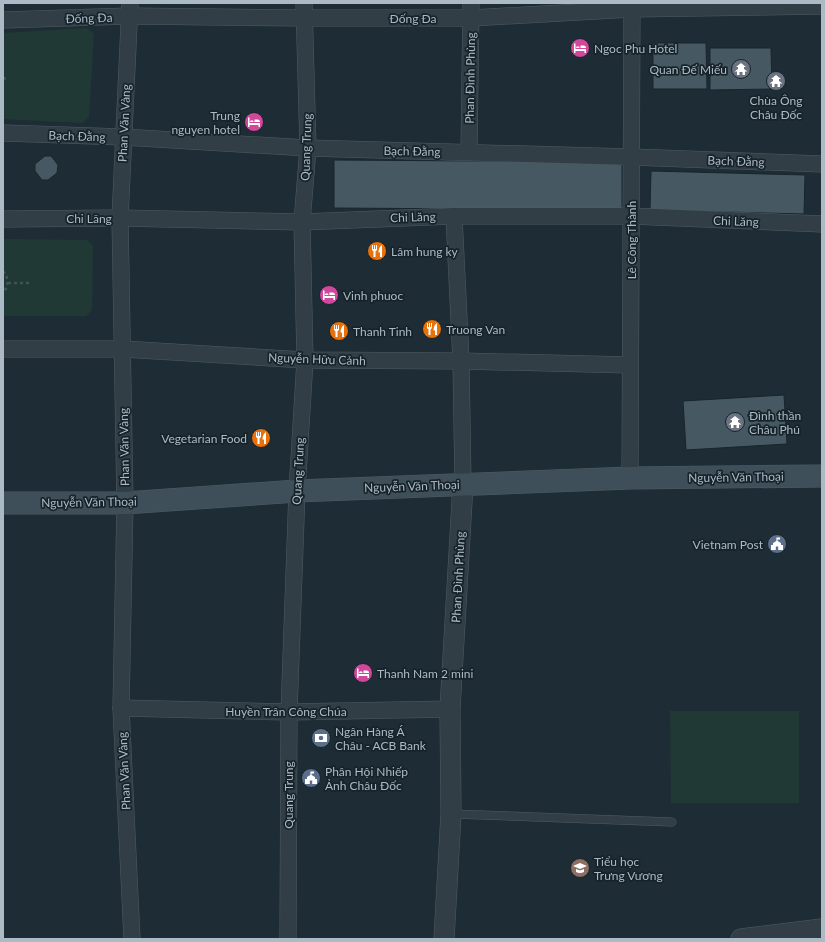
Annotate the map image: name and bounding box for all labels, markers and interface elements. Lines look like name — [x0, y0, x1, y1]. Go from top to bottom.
street label: Đống Đa — [65, 10, 113, 26]
street label: Đống Đa — [390, 11, 437, 26]
street label: Phan Đình Phùng — [462, 32, 478, 124]
hotel icon: Ngoc Phu Hotel — [569, 37, 591, 59]
place label: Ngoc Phu Hotel — [594, 41, 677, 56]
temple icon: Quan Đế Miếu — [730, 58, 752, 80]
place label: Quan Đế Miếu — [650, 62, 727, 77]
temple icon: Chùa Ông Châu Đốc — [765, 70, 787, 92]
street label: Phan Văn Vàng — [114, 84, 134, 162]
place label: Chùa Ông Châu Đốc — [750, 93, 802, 122]
place label: Trung nguyen hotel — [171, 108, 240, 137]
hotel icon: Trung nguyen hotel — [243, 111, 265, 133]
street label: Quang Trung — [297, 113, 315, 181]
street label: Bạch Đằng — [48, 128, 106, 144]
street label: Bạch Đằng — [383, 143, 441, 159]
street label: Bạch Đằng — [707, 153, 765, 169]
street label: Lê Công Thành — [624, 201, 639, 279]
street label: Chi Lăng — [390, 209, 436, 225]
street label: Chi Lăng — [66, 211, 112, 226]
street label: Chi Lăng — [713, 213, 759, 229]
restaurant icon: Lâm hung ky — [366, 240, 388, 262]
place label: Lâm hung ky — [391, 244, 459, 259]
hotel icon: Vinh phuoc — [318, 284, 340, 306]
place label: Vinh phuoc — [343, 288, 403, 303]
restaurant icon: Truong Van — [421, 318, 443, 340]
restaurant icon: Thanh Tinh — [328, 320, 350, 342]
place label: Truong Van — [446, 322, 505, 337]
place label: Thanh Tinh — [353, 324, 412, 339]
street label: Nguyễn Hữu Cảnh — [268, 350, 366, 368]
street label: Phan Văn Vàng — [116, 408, 132, 486]
place label: Đình thần Châu Phú — [749, 408, 801, 437]
temple icon: Đình thần Châu Phú — [724, 411, 746, 433]
restaurant icon: Vegetarian Food — [250, 427, 272, 449]
place label: Vegetarian Food — [161, 431, 247, 446]
street label: Quang Trung — [289, 437, 307, 505]
street label: Nguyễn Văn Thoại — [688, 469, 784, 485]
street label: Nguyễn Văn Thoại — [364, 477, 460, 495]
street label: Nguyễn Văn Thoại — [41, 494, 137, 510]
street label: Phan Đình Phùng — [448, 531, 468, 623]
public building icon: Vietnam Post — [766, 533, 788, 555]
place label: Vietnam Post — [693, 537, 764, 552]
hotel icon: Thanh Nam 2 mini — [352, 662, 374, 684]
place label: Thanh Nam 2 mini — [377, 666, 473, 681]
street label: Huyền Trân Công Chúa — [225, 704, 347, 719]
place label: Ngân Hàng Á Châu - ACB Bank — [335, 724, 427, 753]
bank icon: Ngân Hàng Á Châu - ACB Bank — [310, 727, 332, 749]
street label: Phan Văn Vàng — [114, 732, 134, 810]
street label: Quang Trung — [281, 761, 296, 829]
place label: Phân Hội Nhiếp Ảnh Châu Đốc — [325, 764, 408, 793]
public building icon: Phân Hội Nhiếp Ảnh Châu Đốc — [300, 767, 322, 789]
place label: Tiểu học Trưng Vương — [594, 854, 663, 883]
school or university icon: Tiểu học Trưng Vương — [569, 857, 591, 879]

